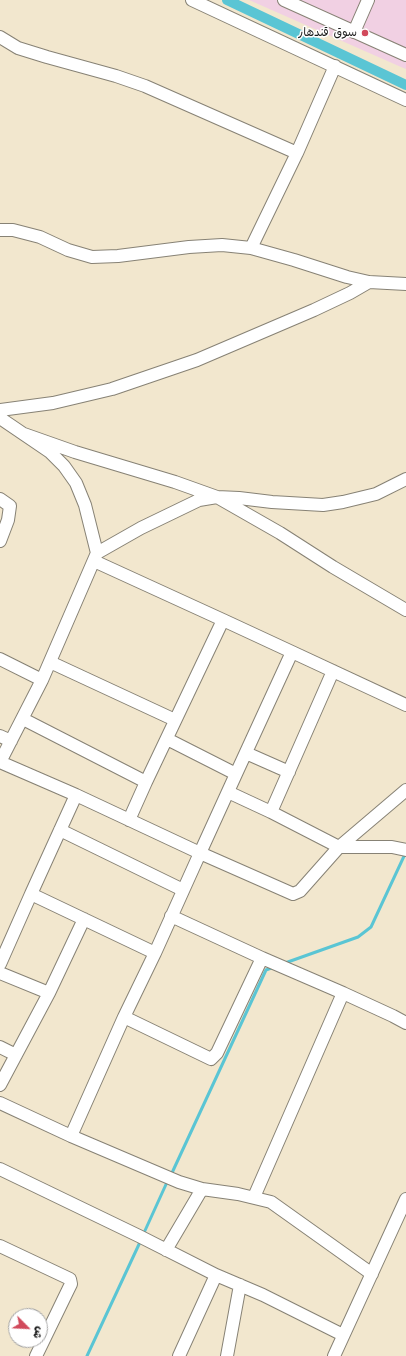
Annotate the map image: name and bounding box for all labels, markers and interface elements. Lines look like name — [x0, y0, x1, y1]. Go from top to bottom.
place label: سوق قندهار — [298, 26, 357, 40]
marker: سوق قندهار — [360, 28, 370, 38]
north arrow — [8, 1308, 48, 1348]
text: ش — [29, 1324, 48, 1341]

